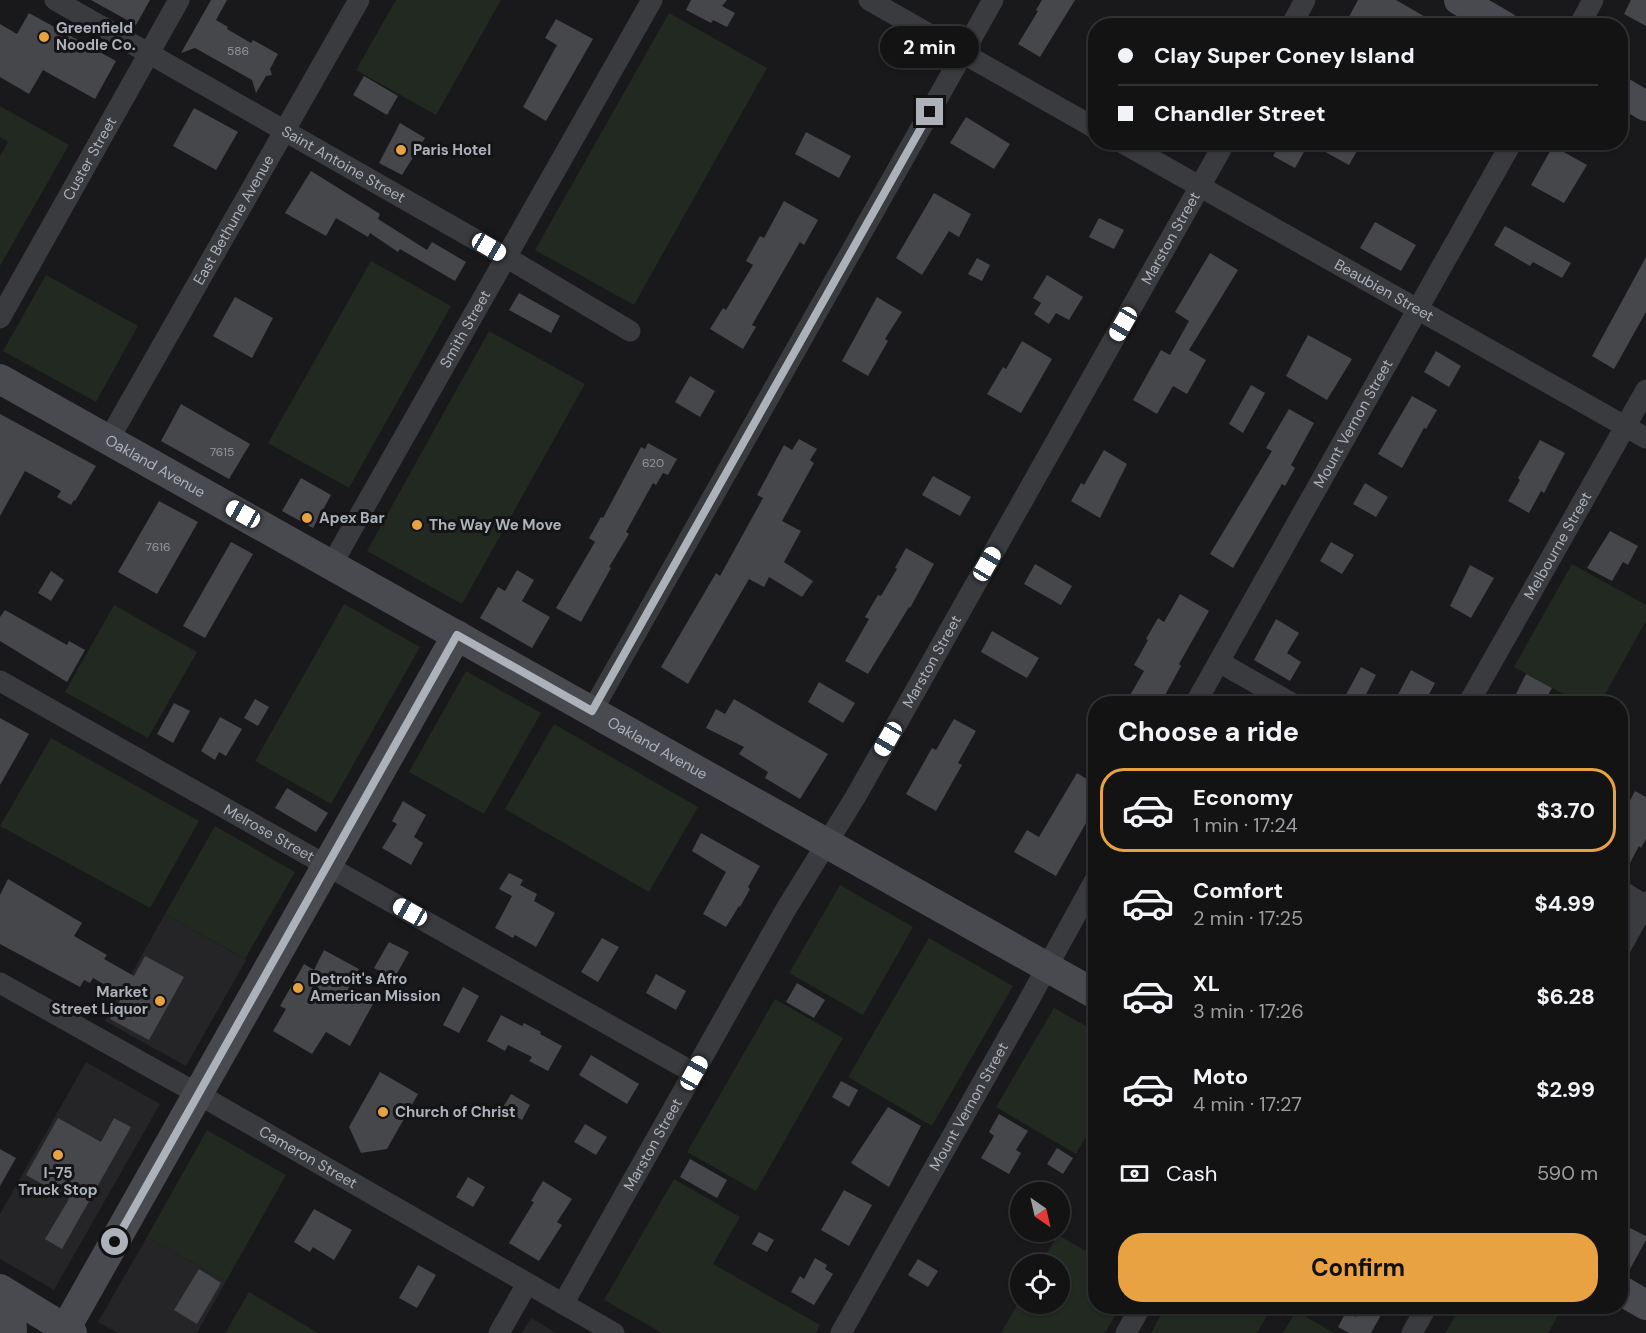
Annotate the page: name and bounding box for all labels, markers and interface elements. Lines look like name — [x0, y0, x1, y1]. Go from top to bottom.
place label: Greenfield Noodle Co. — [56, 18, 136, 55]
callout: 2 min — [880, 25, 980, 67]
marker: Greenfield Noodle Co. — [37, 30, 51, 44]
text: 2 min — [903, 34, 956, 60]
text: Clay Super Coney Island — [1154, 41, 1415, 70]
house number: 586 — [227, 43, 249, 59]
route end — [916, 98, 943, 125]
text: Chandler Street — [1154, 99, 1326, 128]
street label: Custer Street — [58, 113, 121, 204]
street label: Saint Antoine Street — [278, 121, 409, 208]
place label: Paris Hotel — [413, 140, 491, 160]
marker: Paris Hotel — [394, 143, 408, 157]
street label: East Bethune Avenue — [189, 151, 279, 289]
street label: Marston Street — [1137, 188, 1205, 288]
car — [469, 230, 509, 264]
street label: Beaubien Street — [1331, 254, 1437, 326]
street label: Smith Street — [435, 286, 495, 372]
car — [1106, 304, 1140, 344]
street label: Mount Vernon Street — [1309, 356, 1397, 491]
street label: Oakland Avenue — [101, 430, 209, 502]
house number: 7615 — [210, 444, 234, 460]
house number: 620 — [642, 455, 664, 471]
street label: Melbourne Street — [1519, 488, 1596, 603]
car — [223, 497, 263, 531]
place label: Apex Bar — [319, 508, 385, 528]
marker: Apex Bar — [300, 511, 314, 525]
place label: The Way We Move — [429, 515, 562, 535]
marker: The Way We Move — [410, 518, 424, 532]
house number: 7616 — [146, 539, 170, 555]
car — [970, 544, 1004, 584]
street label: Marston Street — [898, 611, 966, 711]
street label: Oakland Avenue — [604, 712, 711, 784]
text: Choose a ride — [1118, 714, 1299, 749]
car — [871, 719, 905, 759]
icon: car — [1121, 783, 1175, 837]
text: Economy — [1193, 783, 1293, 812]
text: $3.70 — [1536, 796, 1595, 825]
street label: Melrose Street — [220, 799, 318, 867]
text: 1 min · 17:24 — [1193, 812, 1298, 838]
icon: car — [1121, 876, 1175, 930]
text: Comfort — [1193, 876, 1283, 905]
text: $4.99 — [1535, 889, 1595, 918]
car — [390, 895, 430, 929]
text: 2 min · 17:25 — [1193, 905, 1303, 931]
place label: Detroit's Afro American Mission — [310, 969, 441, 1006]
icon: car — [1121, 969, 1175, 1023]
text: XL — [1193, 969, 1220, 998]
marker: Detroit's Afro American Mission — [291, 981, 305, 995]
place label: Market Street Liquor — [52, 982, 148, 1019]
text: $6.28 — [1536, 982, 1595, 1011]
marker: Market Street Liquor — [153, 994, 167, 1008]
text: 3 min · 17:26 — [1193, 998, 1304, 1024]
street label: Mount Vernon Street — [925, 1039, 1013, 1174]
car — [677, 1053, 711, 1093]
icon: car — [1121, 1062, 1175, 1116]
text: Moto — [1193, 1062, 1248, 1091]
text: $2.99 — [1536, 1075, 1595, 1104]
text: 4 min · 17:27 — [1193, 1091, 1302, 1117]
street label: Marston Street — [619, 1095, 687, 1195]
place label: Church of Christ — [395, 1102, 516, 1122]
marker: Church of Christ — [376, 1105, 390, 1119]
street label: Cameron Street — [255, 1121, 361, 1193]
marker: I-75 Truck Stop — [51, 1148, 65, 1162]
icon: cash — [1118, 1157, 1151, 1190]
text: Cash — [1166, 1159, 1217, 1188]
text: 590 m — [1537, 1160, 1598, 1186]
place label: I-75 Truck Stop — [18, 1163, 98, 1200]
north arrow — [1010, 1182, 1070, 1242]
map controls — [1010, 1182, 1070, 1314]
route start — [101, 1228, 128, 1255]
button: Confirm — [1118, 1233, 1598, 1302]
button: locate — [1010, 1254, 1070, 1314]

